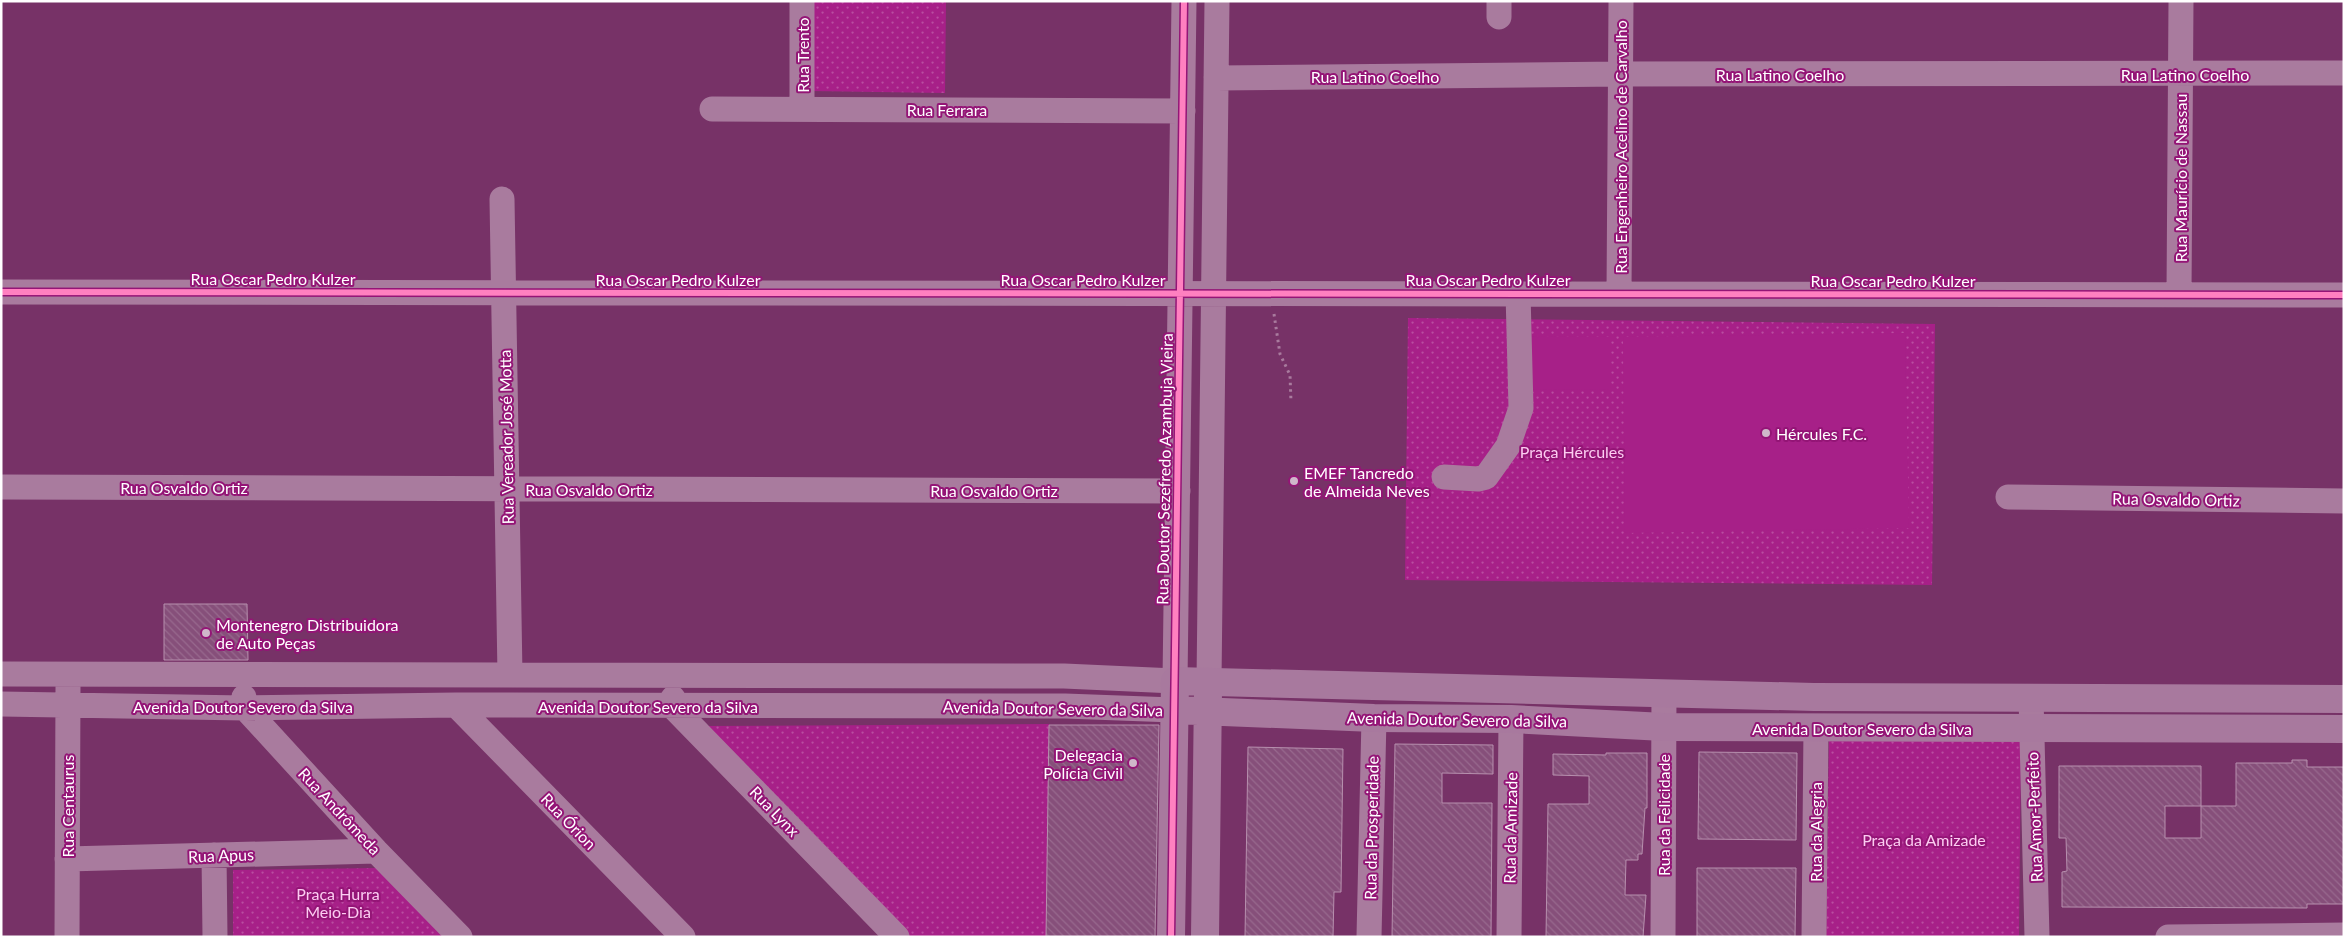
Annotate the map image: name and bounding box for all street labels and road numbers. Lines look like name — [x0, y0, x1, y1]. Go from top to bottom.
street label: Rua Trento — [793, 17, 812, 93]
street label: Rua Engenheiro Acelino de Carvalho — [1611, 20, 1630, 274]
street label: Rua Latino Coelho — [1716, 65, 1844, 84]
street label: Rua Latino Coelho — [2121, 65, 2249, 84]
street label: Rua Latino Coelho — [1311, 67, 1439, 86]
street label: Rua Maurício de Nassau — [2171, 94, 2190, 262]
street label: Rua Ferrara — [907, 100, 987, 119]
street label: Rua Oscar Pedro Kulzer — [191, 269, 356, 288]
street label: Rua Oscar Pedro Kulzer — [596, 270, 761, 289]
street label: Rua Oscar Pedro Kulzer — [1001, 270, 1166, 289]
street label: Rua Oscar Pedro Kulzer — [1406, 270, 1571, 289]
street label: Rua Oscar Pedro Kulzer — [1811, 271, 1976, 290]
street label: Rua Doutor Sezefredo Azambuja Vieira — [1152, 333, 1176, 605]
street label: Rua Vereador José Motta — [495, 350, 517, 524]
street label: Rua Osvaldo Ortiz — [120, 478, 248, 497]
street label: Rua Osvaldo Ortiz — [525, 480, 653, 499]
street label: Rua Osvaldo Ortiz — [930, 481, 1058, 500]
street label: Rua Osvaldo Ortiz — [2112, 488, 2240, 510]
street label: Avenida Doutor Severo da Silva — [133, 697, 353, 716]
street label: Avenida Doutor Severo da Silva — [538, 697, 758, 716]
street label: Avenida Doutor Severo da Silva — [943, 697, 1163, 719]
street label: Avenida Doutor Severo da Silva — [1347, 708, 1567, 730]
street label: Avenida Doutor Severo da Silva — [1752, 719, 1972, 738]
street label: Rua Amor-Perfeito — [2022, 751, 2046, 883]
street label: Rua da Felicidade — [1654, 754, 1673, 876]
street label: Rua Centaurus — [58, 755, 77, 857]
street label: Rua da Prosperidade — [1360, 756, 1382, 900]
street label: Rua Andrômeda — [295, 764, 385, 858]
street label: Rua da Amizade — [1500, 772, 1520, 884]
street label: Rua Lynx — [746, 782, 804, 840]
street label: Rua da Alegria — [1806, 782, 1825, 882]
street label: Rua Órion — [538, 789, 600, 853]
street label: Rua Apus — [188, 844, 254, 866]

